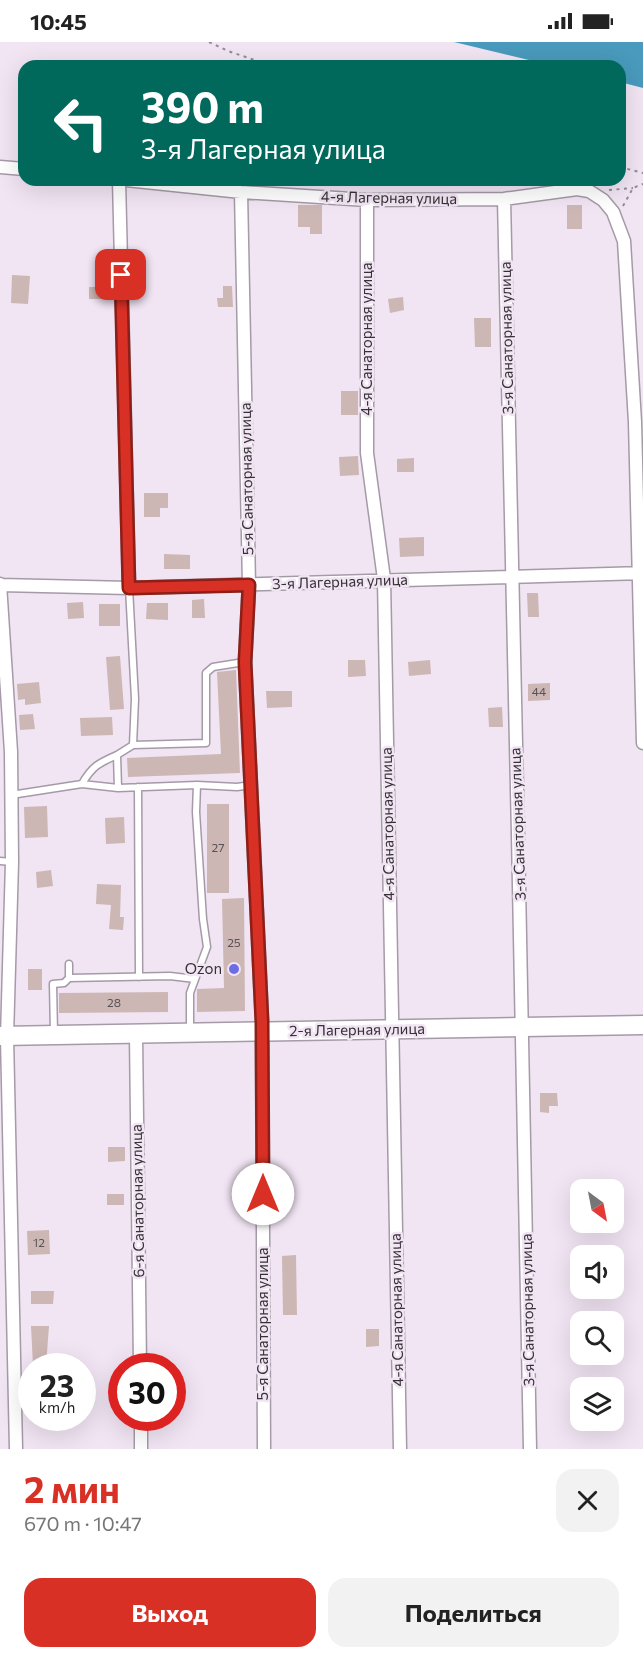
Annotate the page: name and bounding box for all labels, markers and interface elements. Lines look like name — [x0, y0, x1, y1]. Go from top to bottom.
text: 10:45 — [30, 8, 87, 35]
text: 390 m — [141, 80, 264, 132]
icon: left — [42, 84, 120, 162]
text: 3-я Лагерная улица — [141, 132, 386, 165]
street label: 4-я Лагерная улица — [321, 187, 457, 207]
pin — [95, 249, 146, 300]
icon: arrive — [104, 258, 137, 291]
street label: 3-я Санаторная улица — [496, 261, 516, 415]
street label: 4-я Санаторная улица — [357, 262, 375, 416]
street label: 5-я Санаторная улица — [236, 402, 256, 556]
street label: 3-я Лагерная улица — [272, 570, 408, 592]
house number: 44 — [532, 684, 546, 698]
street label: 4-я Санаторная улица — [377, 747, 397, 901]
street label: 3-я Санаторная улица — [505, 747, 529, 901]
house number: 27 — [212, 840, 224, 854]
house number: 25 — [227, 935, 241, 949]
place label: Ozon — [185, 959, 222, 977]
marker: Ozon — [227, 962, 241, 976]
house number: 28 — [107, 995, 121, 1009]
street label: 2-я Лагерная улица — [289, 1019, 425, 1039]
street label: 6-я Санаторная улица — [127, 1124, 147, 1278]
position arrow — [231, 1162, 295, 1226]
north arrow — [570, 1179, 624, 1233]
map controls — [570, 1179, 624, 1431]
street label: 4-я Санаторная улица — [386, 1233, 406, 1387]
street label: 3-я Санаторная улица — [517, 1233, 537, 1387]
house number: 12 — [33, 1235, 45, 1249]
button: sound — [570, 1245, 624, 1299]
street label: 5-я Санаторная улица — [253, 1248, 271, 1400]
button: search — [570, 1311, 624, 1365]
speed limit sign: 30 — [108, 1353, 186, 1431]
text: 23 — [40, 1366, 74, 1403]
button: layers — [570, 1377, 624, 1431]
text: km/h — [39, 1398, 75, 1416]
text: 2 мин — [24, 1466, 120, 1510]
button: close — [556, 1469, 619, 1532]
text: 670 m · 10:47 — [24, 1511, 142, 1535]
button: Выход — [24, 1578, 316, 1647]
button: Поделиться — [328, 1578, 619, 1647]

